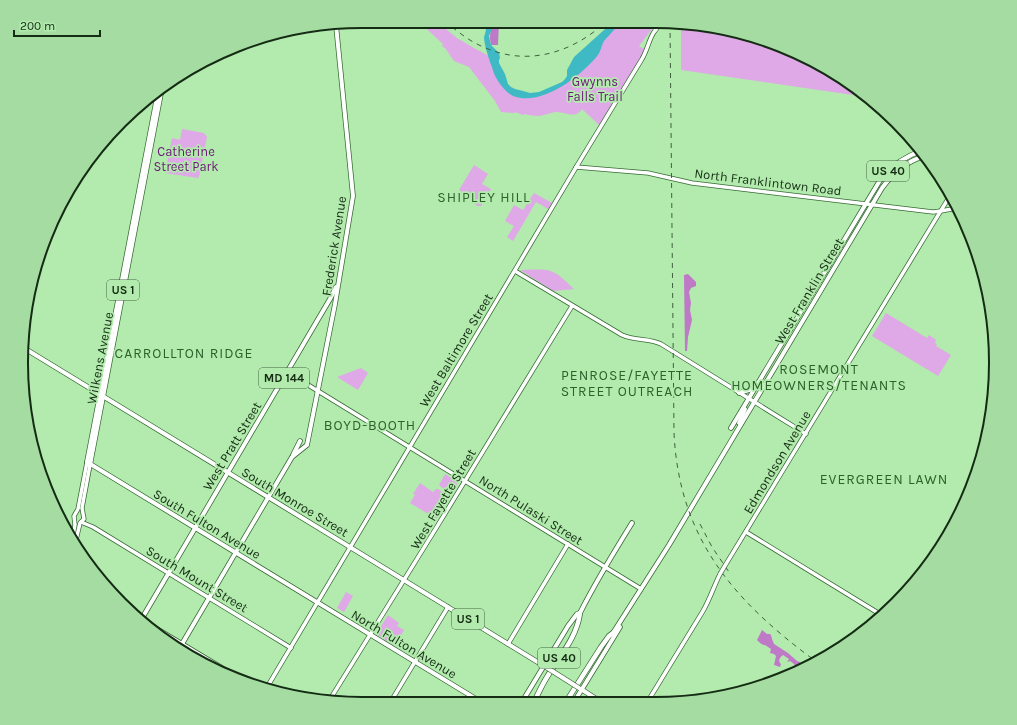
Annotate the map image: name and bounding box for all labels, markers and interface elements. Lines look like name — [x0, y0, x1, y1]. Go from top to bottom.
scale bar — [14, 12, 100, 38]
text: 200 m — [20, 19, 55, 33]
park label: Gwynns Falls Trail — [567, 74, 623, 104]
park label: Catherine Street Park — [153, 144, 219, 174]
road number: US 40 — [867, 161, 909, 181]
street label: North Franklintown Road — [694, 166, 842, 198]
district label: SHIPLEY HILL — [437, 189, 531, 206]
street label: Frederick Avenue — [319, 195, 349, 297]
street label: West Franklin Street — [771, 235, 847, 347]
road number: US 1 — [107, 280, 139, 300]
street label: West Baltimore Street — [416, 290, 496, 409]
street label: Wilkens Avenue — [84, 310, 116, 405]
district label: CARROLLTON RIDGE — [115, 345, 253, 362]
district label: ROSEMONT HOMEOWNERS/TENANTS — [731, 361, 907, 394]
district label: PENROSE/FAYETTE STREET OUTREACH — [561, 367, 693, 400]
road number: MD 144 — [259, 368, 309, 388]
street label: West Pratt Street — [200, 399, 264, 493]
street label: Edmondson Avenue — [740, 408, 814, 516]
district label: BOYD-BOOTH — [324, 417, 416, 434]
street label: West Fayette Street — [407, 446, 479, 552]
street label: South Monroe Street — [239, 464, 351, 540]
district label: EVERGREEN LAWN — [820, 471, 948, 488]
street label: North Pulaski Street — [476, 472, 586, 548]
street label: South Fulton Avenue — [151, 486, 264, 562]
street label: South Mount Street — [143, 543, 251, 615]
street label: North Fulton Avenue — [349, 607, 460, 682]
road number: US 1 — [452, 609, 484, 629]
road number: US 40 — [538, 648, 580, 668]

